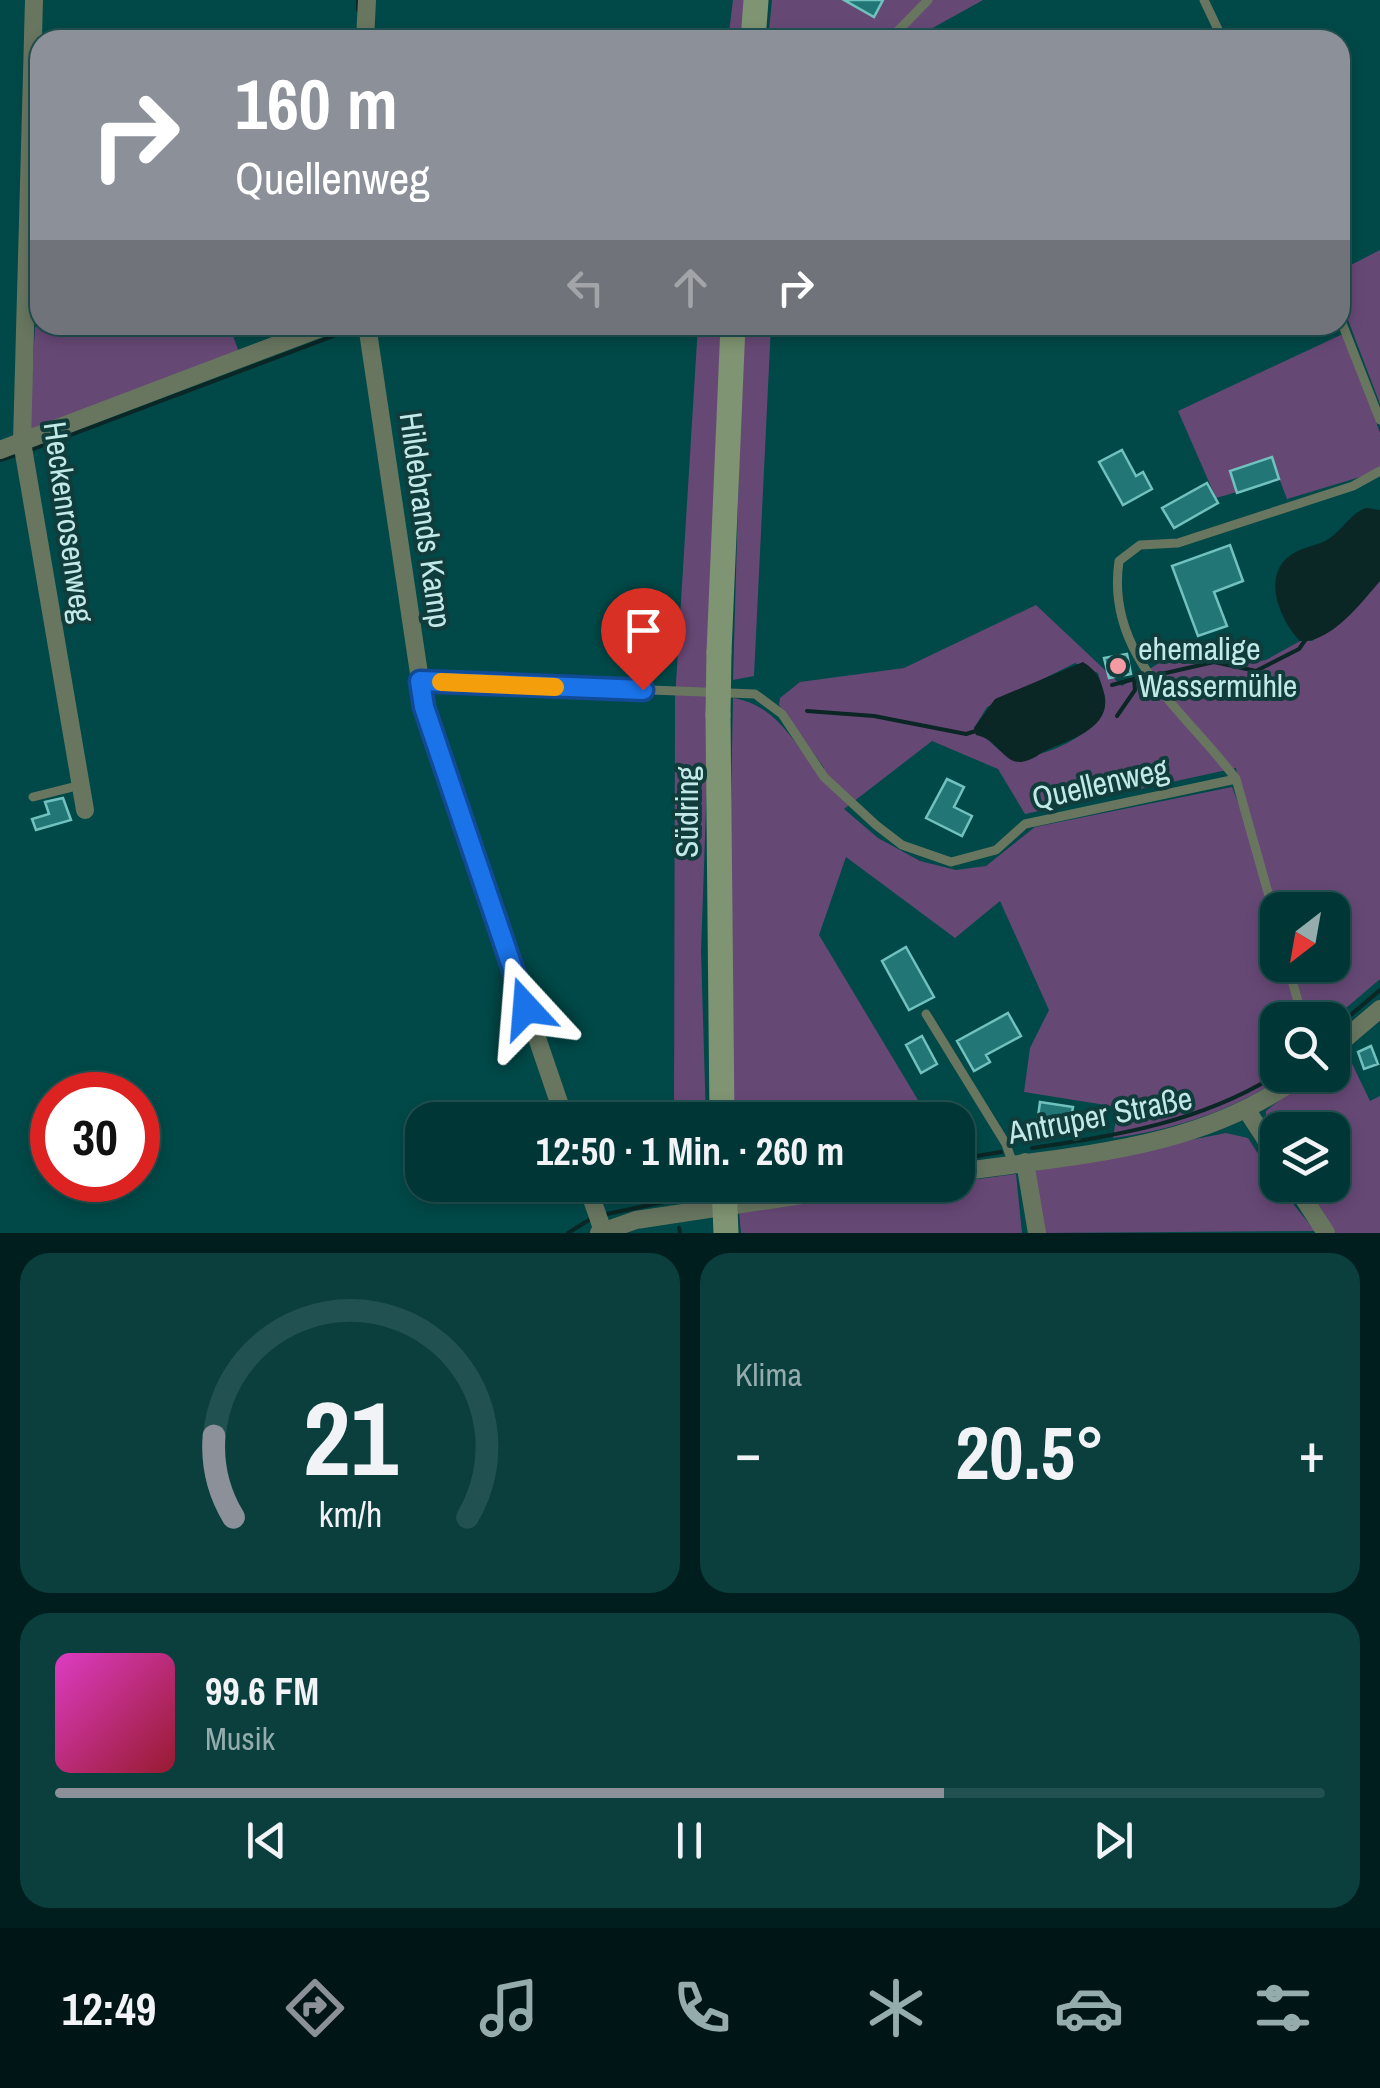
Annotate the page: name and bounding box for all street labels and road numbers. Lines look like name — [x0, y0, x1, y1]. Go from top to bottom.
street label: Hildebrands Kamp — [390, 409, 462, 631]
street label: Heckenrosenweg — [34, 419, 104, 626]
street label: Quellenweg — [1028, 746, 1173, 820]
street label: Südring — [665, 766, 708, 858]
street label: Antruper Straße — [1003, 1076, 1196, 1154]

